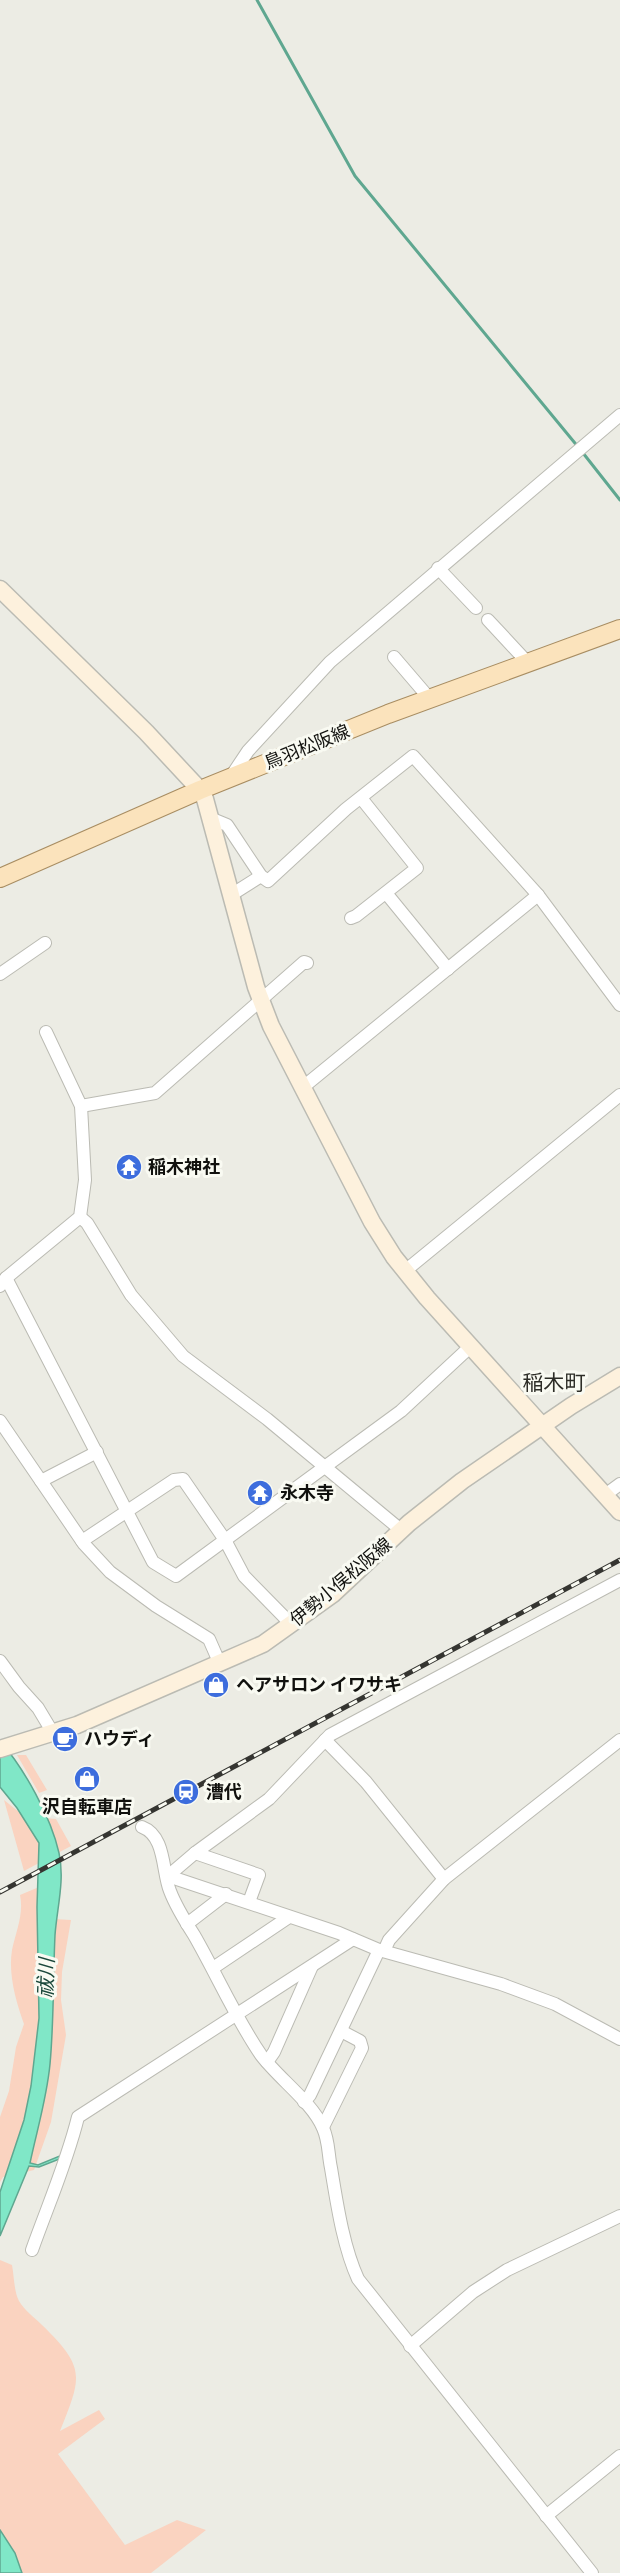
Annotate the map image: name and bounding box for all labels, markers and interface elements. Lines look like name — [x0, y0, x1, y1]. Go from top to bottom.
street label: 鳥羽松阪線 — [260, 716, 353, 774]
temple icon: 稲木神社 — [114, 1152, 144, 1182]
place label: 稲木神社 — [148, 1152, 220, 1178]
district label: 稲木町 — [523, 1366, 586, 1396]
temple icon: 永木寺 — [245, 1478, 275, 1508]
place label: 永木寺 — [280, 1478, 334, 1504]
street label: 伊勢小俣松阪線 — [283, 1530, 396, 1631]
shop icon: ヘアサロン イワサキ — [201, 1670, 231, 1700]
place label: ヘアサロン イワサキ — [236, 1670, 402, 1696]
cafe icon: ハウディ — [50, 1724, 80, 1754]
place label: ハウディ — [84, 1724, 155, 1750]
shop icon: 沢自転車店 — [72, 1764, 102, 1794]
station icon: 漕代 — [171, 1777, 201, 1807]
place label: 漕代 — [206, 1777, 242, 1803]
place label: 沢自転車店 — [42, 1792, 132, 1818]
water label: 祓川 — [29, 1955, 60, 1998]

